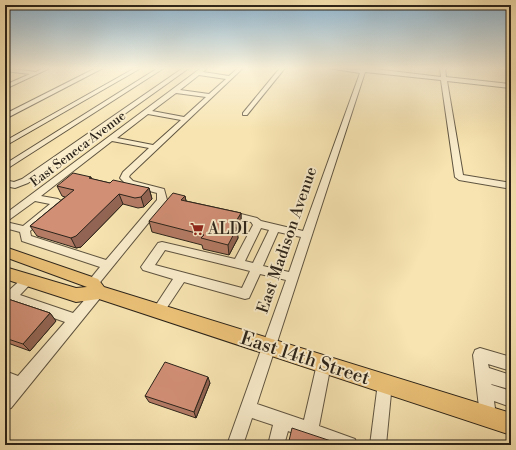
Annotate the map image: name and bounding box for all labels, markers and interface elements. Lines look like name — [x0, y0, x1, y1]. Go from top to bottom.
street label: East Seneca Avenue — [27, 108, 129, 190]
street label: East Madison Avenue — [253, 164, 321, 316]
place label: ALDI — [207, 219, 248, 239]
supermarket icon: ALDI — [189, 221, 205, 237]
street label: East 14th Street — [237, 326, 373, 390]

